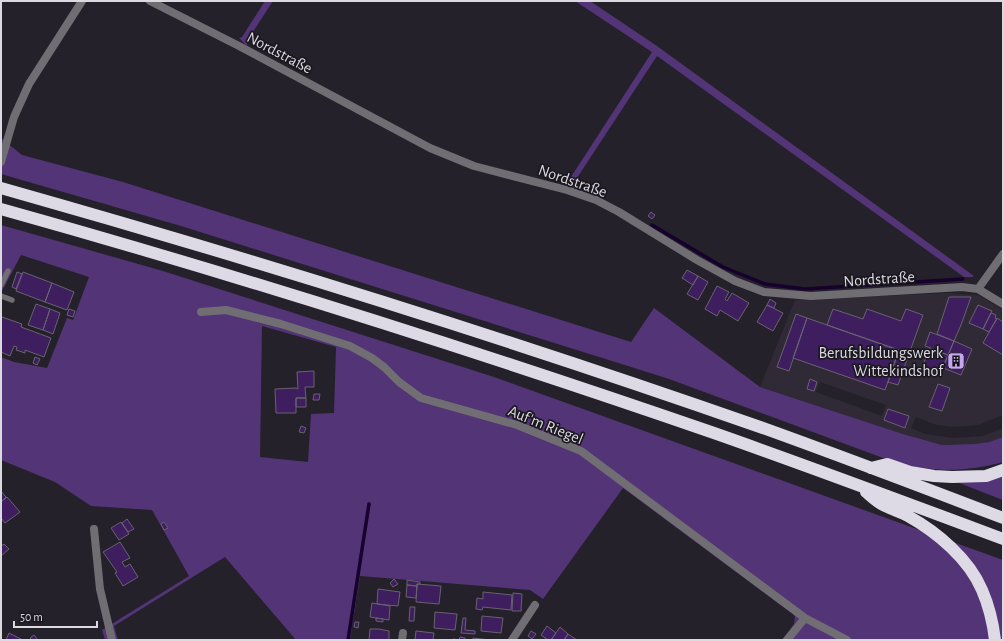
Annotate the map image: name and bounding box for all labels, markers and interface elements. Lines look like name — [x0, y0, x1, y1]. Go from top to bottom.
street label: Nordstraße — [244, 29, 315, 77]
street label: Nordstraße — [536, 162, 609, 200]
street label: Nordstraße — [843, 269, 915, 289]
place label: Berufsbildungswerk Wittekindshof — [819, 345, 944, 379]
building icon: Berufsbildungswerk Wittekindshof — [946, 351, 966, 371]
street label: Auf'm Riegel — [506, 403, 585, 447]
scale bar — [14, 603, 97, 629]
text: 50 m — [20, 611, 43, 623]

